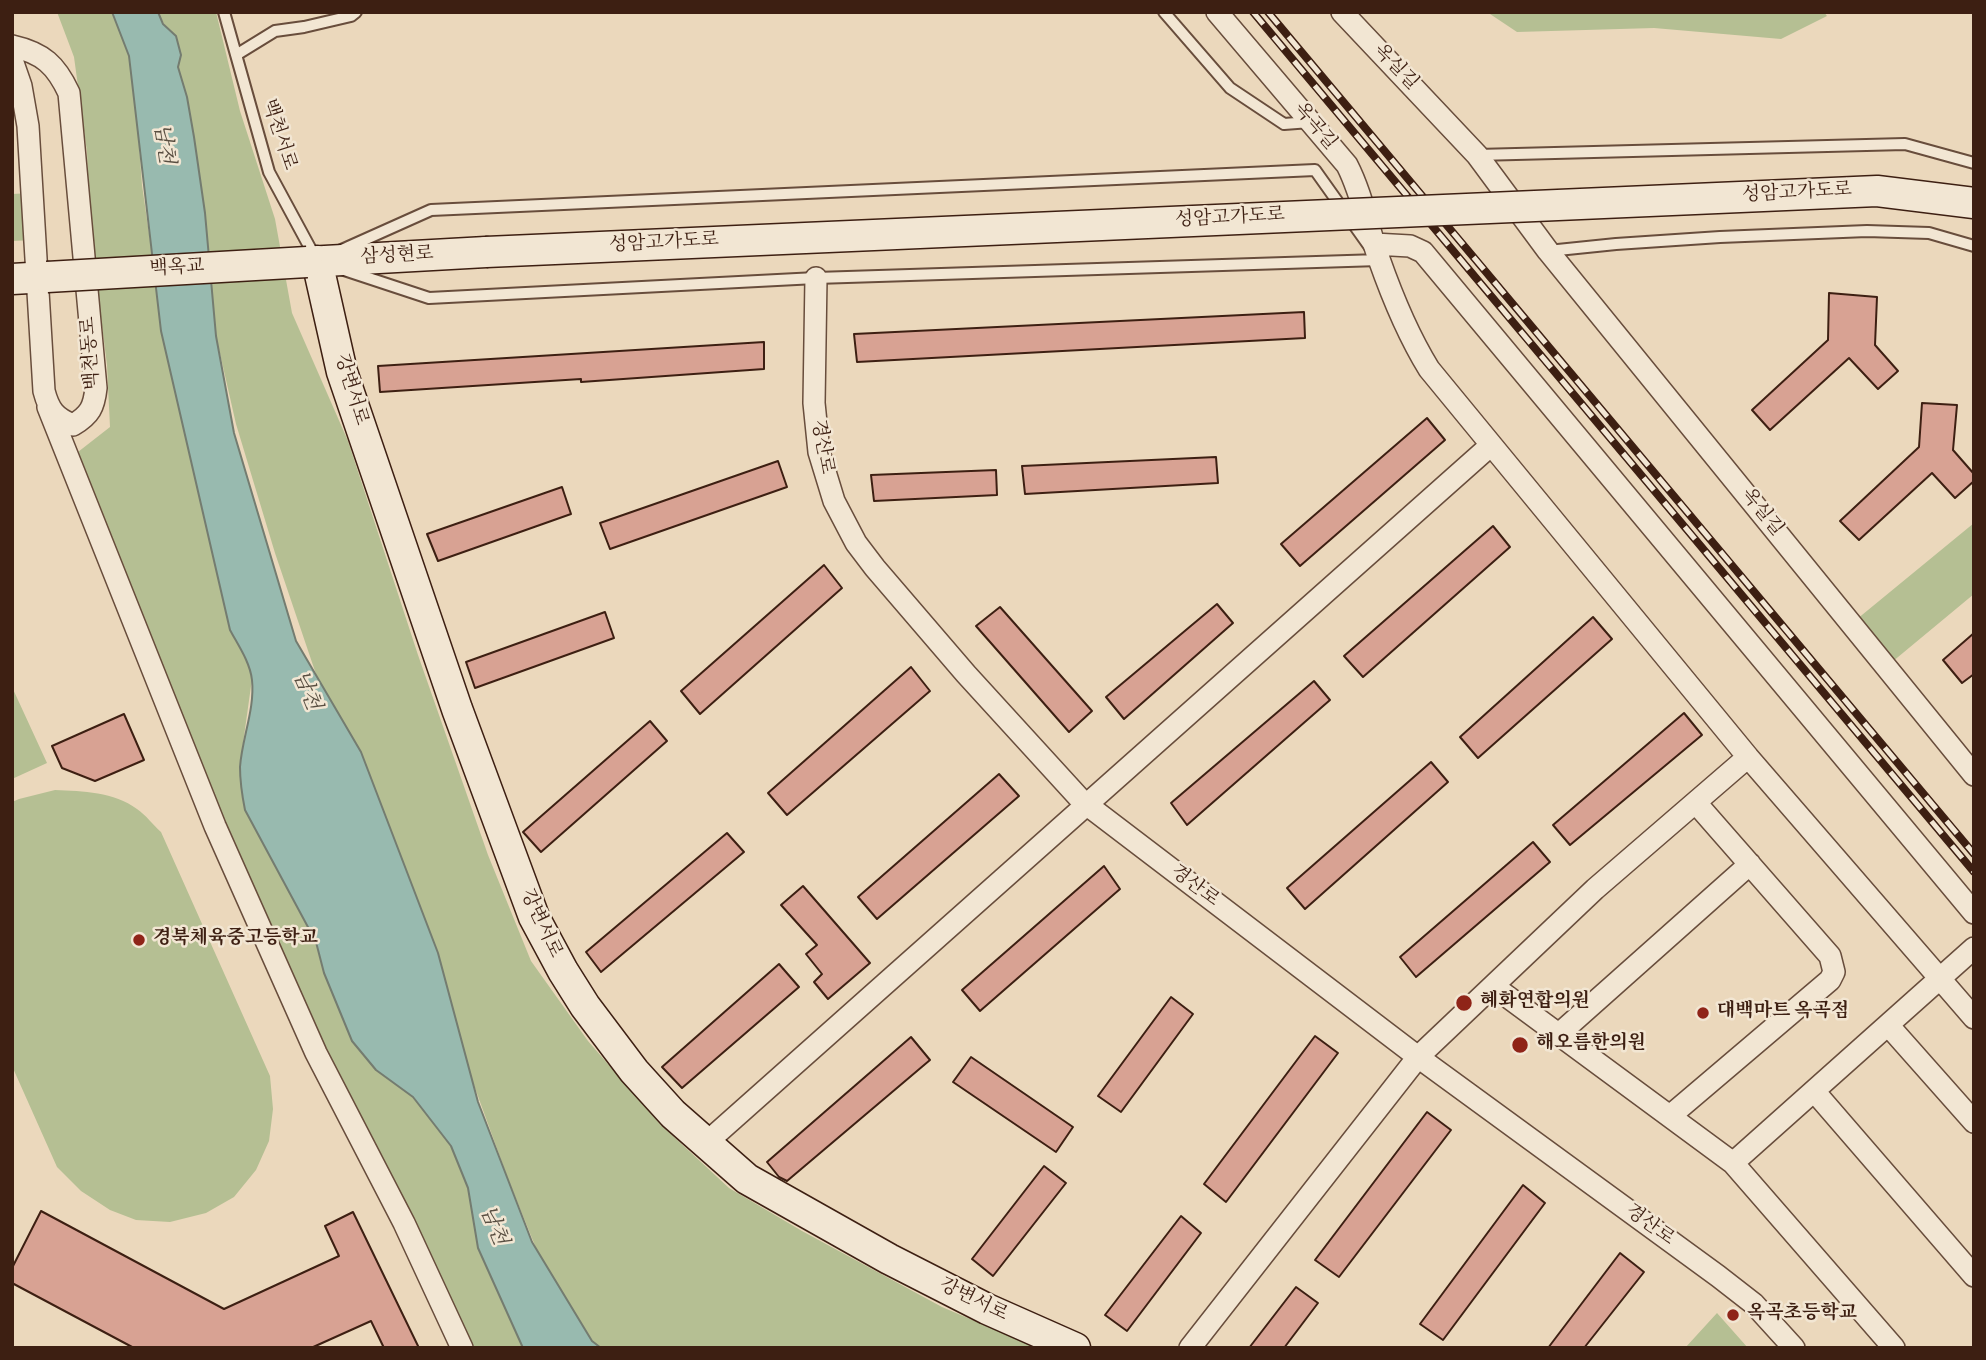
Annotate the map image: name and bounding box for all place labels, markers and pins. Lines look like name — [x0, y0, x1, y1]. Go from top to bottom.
place label: 경북체육중고등학교 — [153, 929, 318, 951]
marker: 경북체육중고등학교 — [131, 932, 147, 948]
place label: 혜화연합의원 — [1480, 992, 1590, 1014]
marker: 혜화연합의원 — [1454, 993, 1474, 1013]
place label: 대백마트 옥곡점 — [1717, 1002, 1849, 1024]
marker: 대백마트 옥곡점 — [1695, 1005, 1711, 1021]
place label: 해오름한의원 — [1536, 1034, 1646, 1056]
marker: 해오름한의원 — [1510, 1035, 1530, 1055]
place label: 옥곡초등학교 — [1747, 1304, 1857, 1326]
marker: 옥곡초등학교 — [1725, 1307, 1741, 1323]

